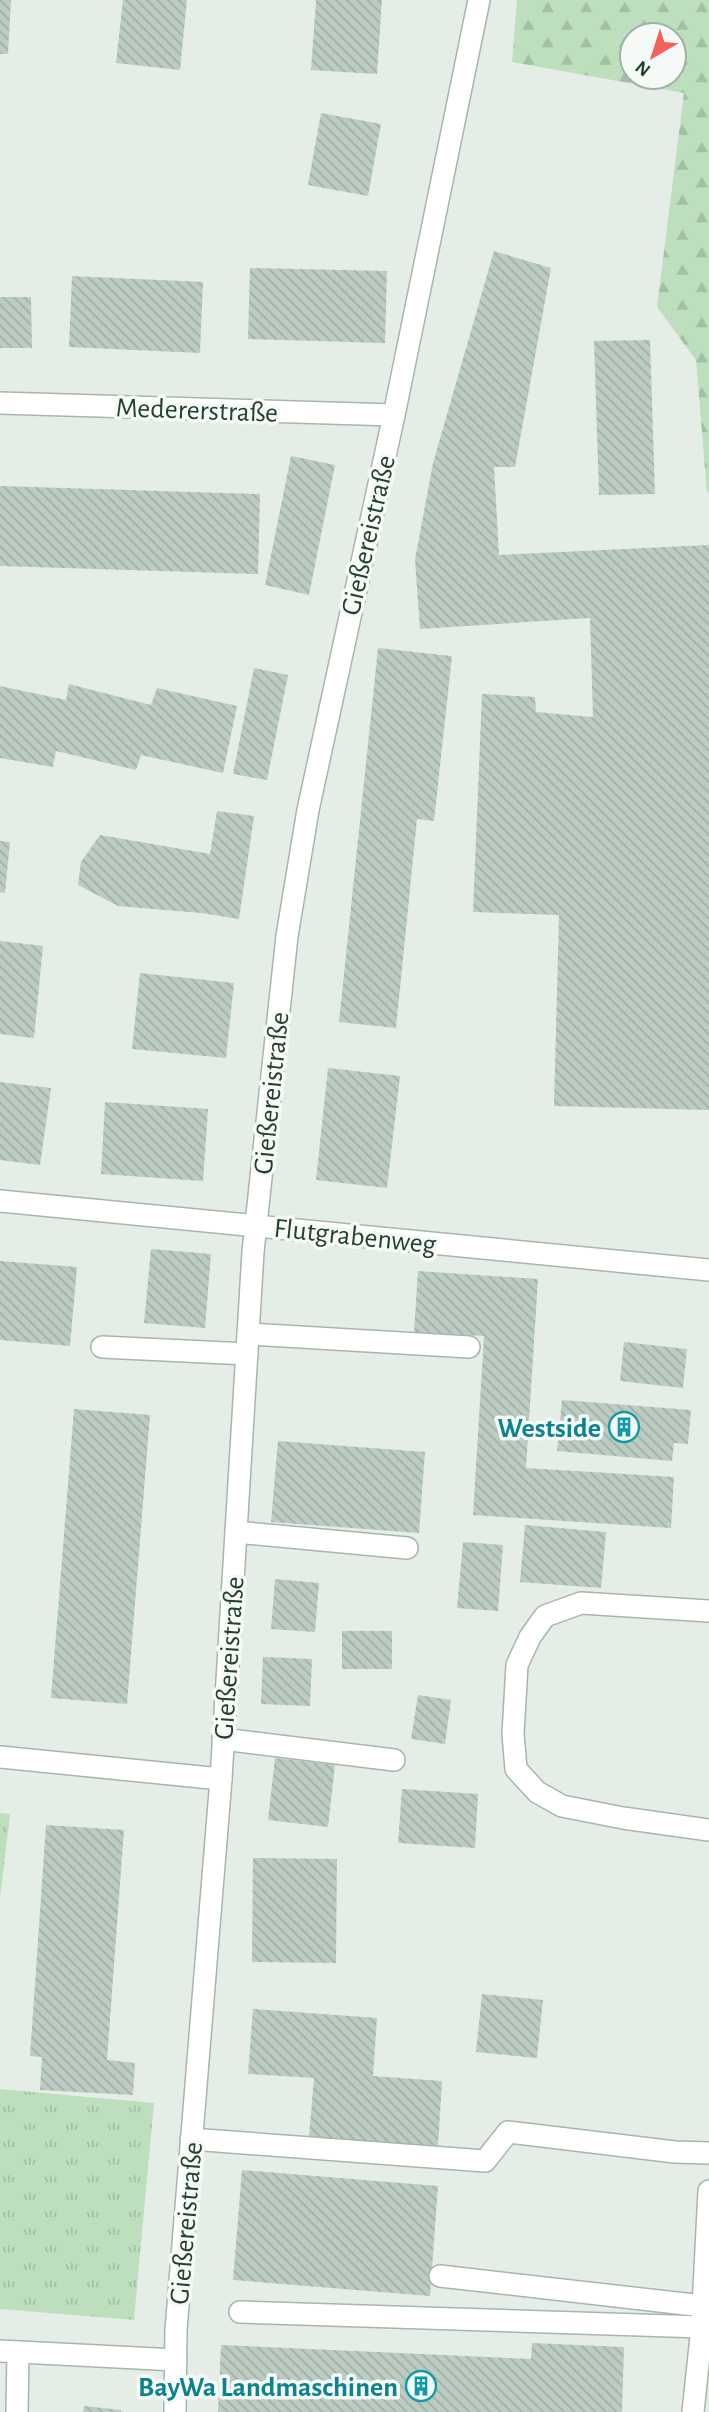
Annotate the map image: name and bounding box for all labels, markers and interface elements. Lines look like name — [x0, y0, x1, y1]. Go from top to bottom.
north arrow — [618, 21, 688, 91]
text: N — [632, 57, 654, 80]
street label: Medererstraße — [115, 394, 278, 428]
street label: Gießereistraße — [337, 453, 401, 618]
street label: Gießereistraße — [250, 1011, 294, 1176]
street label: Flutgrabenweg — [272, 1215, 438, 1259]
building icon: Westside — [607, 1410, 641, 1444]
place label: Westside — [498, 1415, 601, 1443]
street label: Gießereistraße — [210, 1576, 250, 1741]
street label: Gießereistraße — [166, 2141, 208, 2306]
building icon: BayWa Landmaschinen — [404, 2369, 438, 2403]
place label: BayWa Landmaschinen — [138, 2374, 398, 2402]

